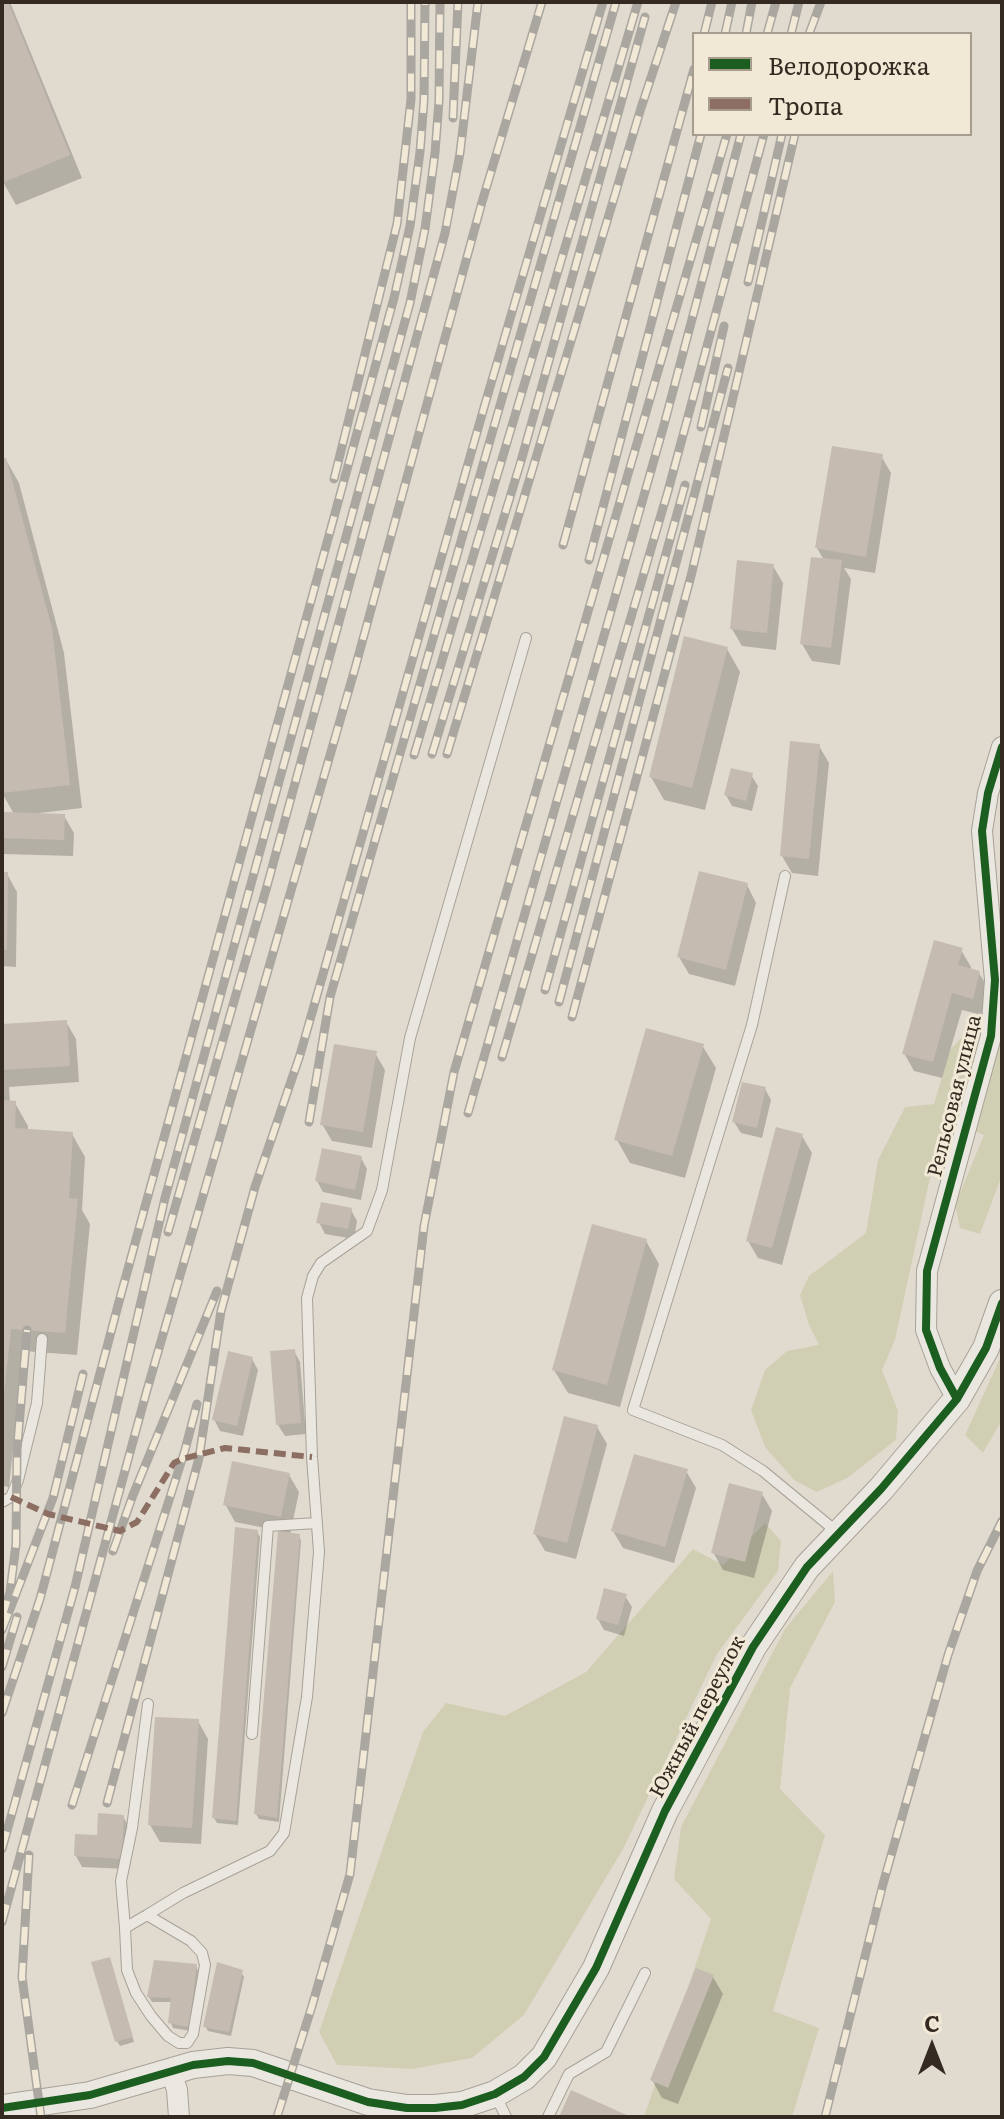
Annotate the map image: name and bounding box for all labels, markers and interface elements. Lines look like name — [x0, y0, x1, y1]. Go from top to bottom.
legend — [692, 32, 972, 136]
text: Велодорожка — [768, 47, 930, 82]
text: Тропа — [768, 87, 843, 122]
street label: Рельсовая улица — [923, 1012, 987, 1180]
street label: Южный переулок — [645, 1632, 751, 1802]
text: С — [924, 2006, 940, 2039]
north arrow — [892, 2007, 972, 2087]

